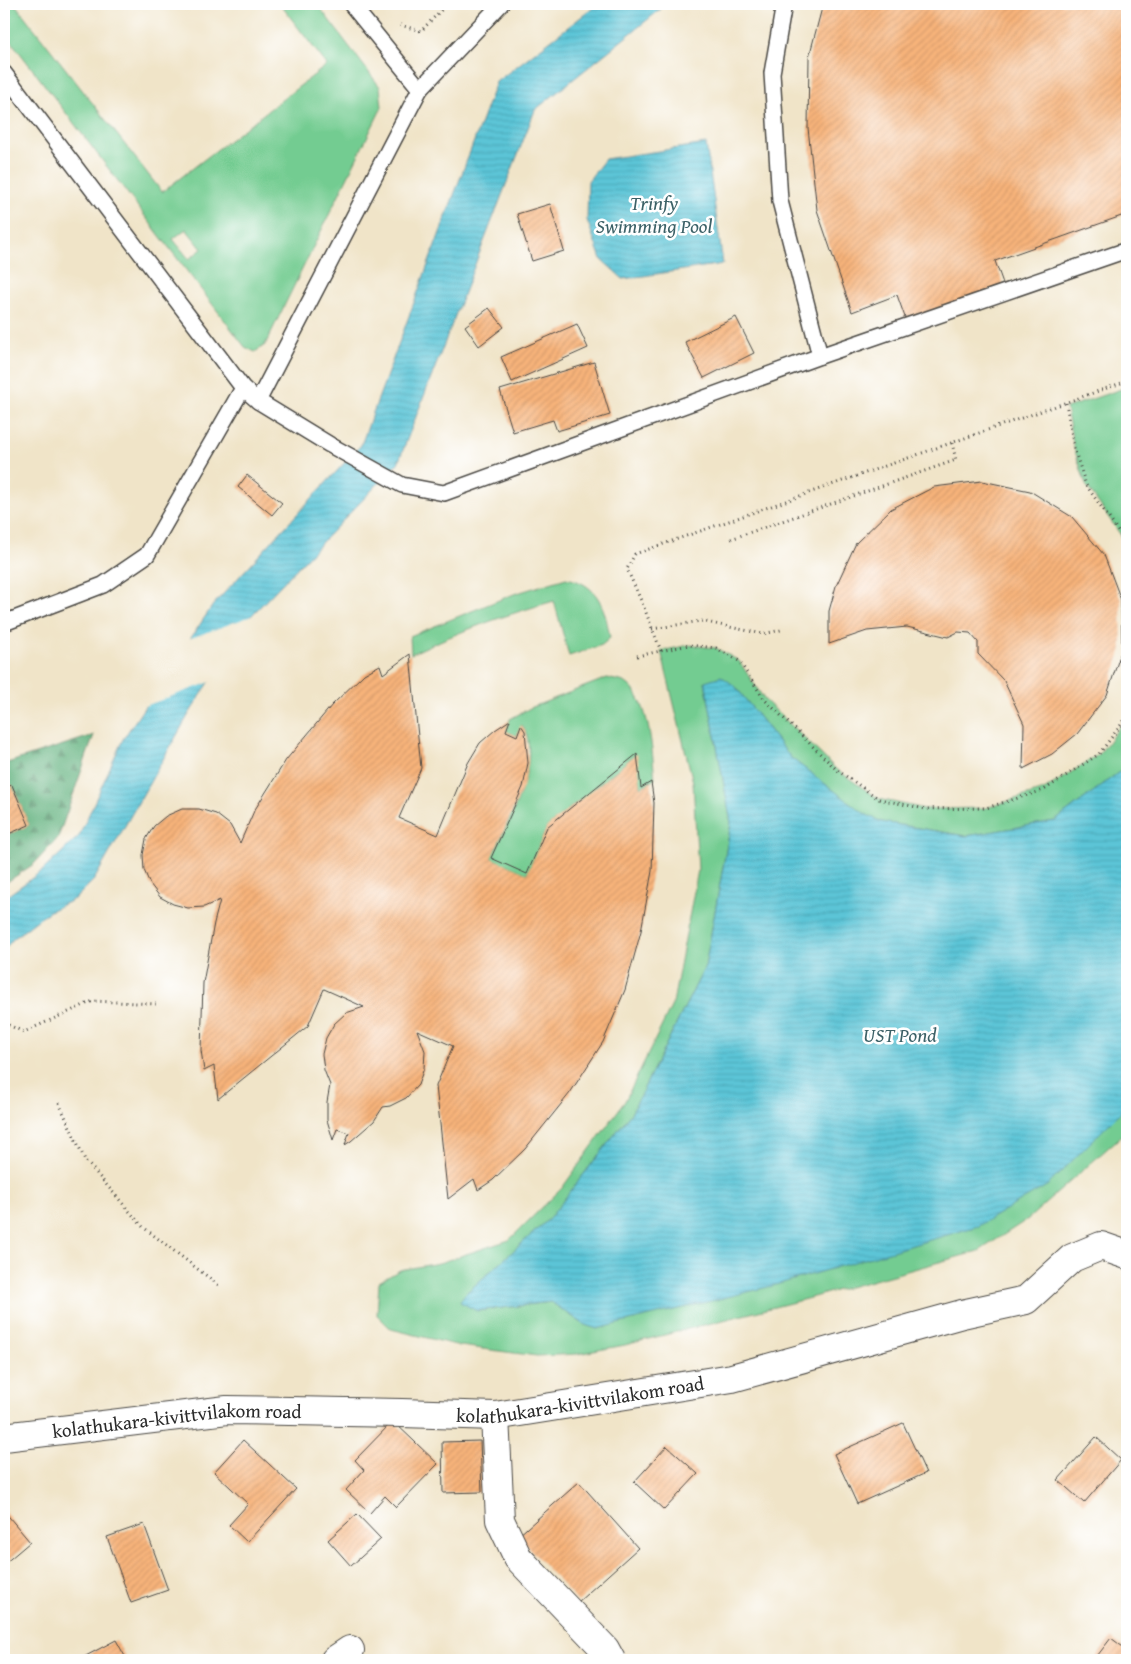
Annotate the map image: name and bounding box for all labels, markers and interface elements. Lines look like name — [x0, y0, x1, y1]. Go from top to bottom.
water label: Trinfy Swimming Pool — [596, 188, 712, 240]
water label: UST Pond — [863, 1020, 937, 1049]
street label: kolathukara-kivittvilakom road — [456, 1369, 707, 1430]
street label: kolathukara-kivittvilakom road — [51, 1396, 303, 1445]

